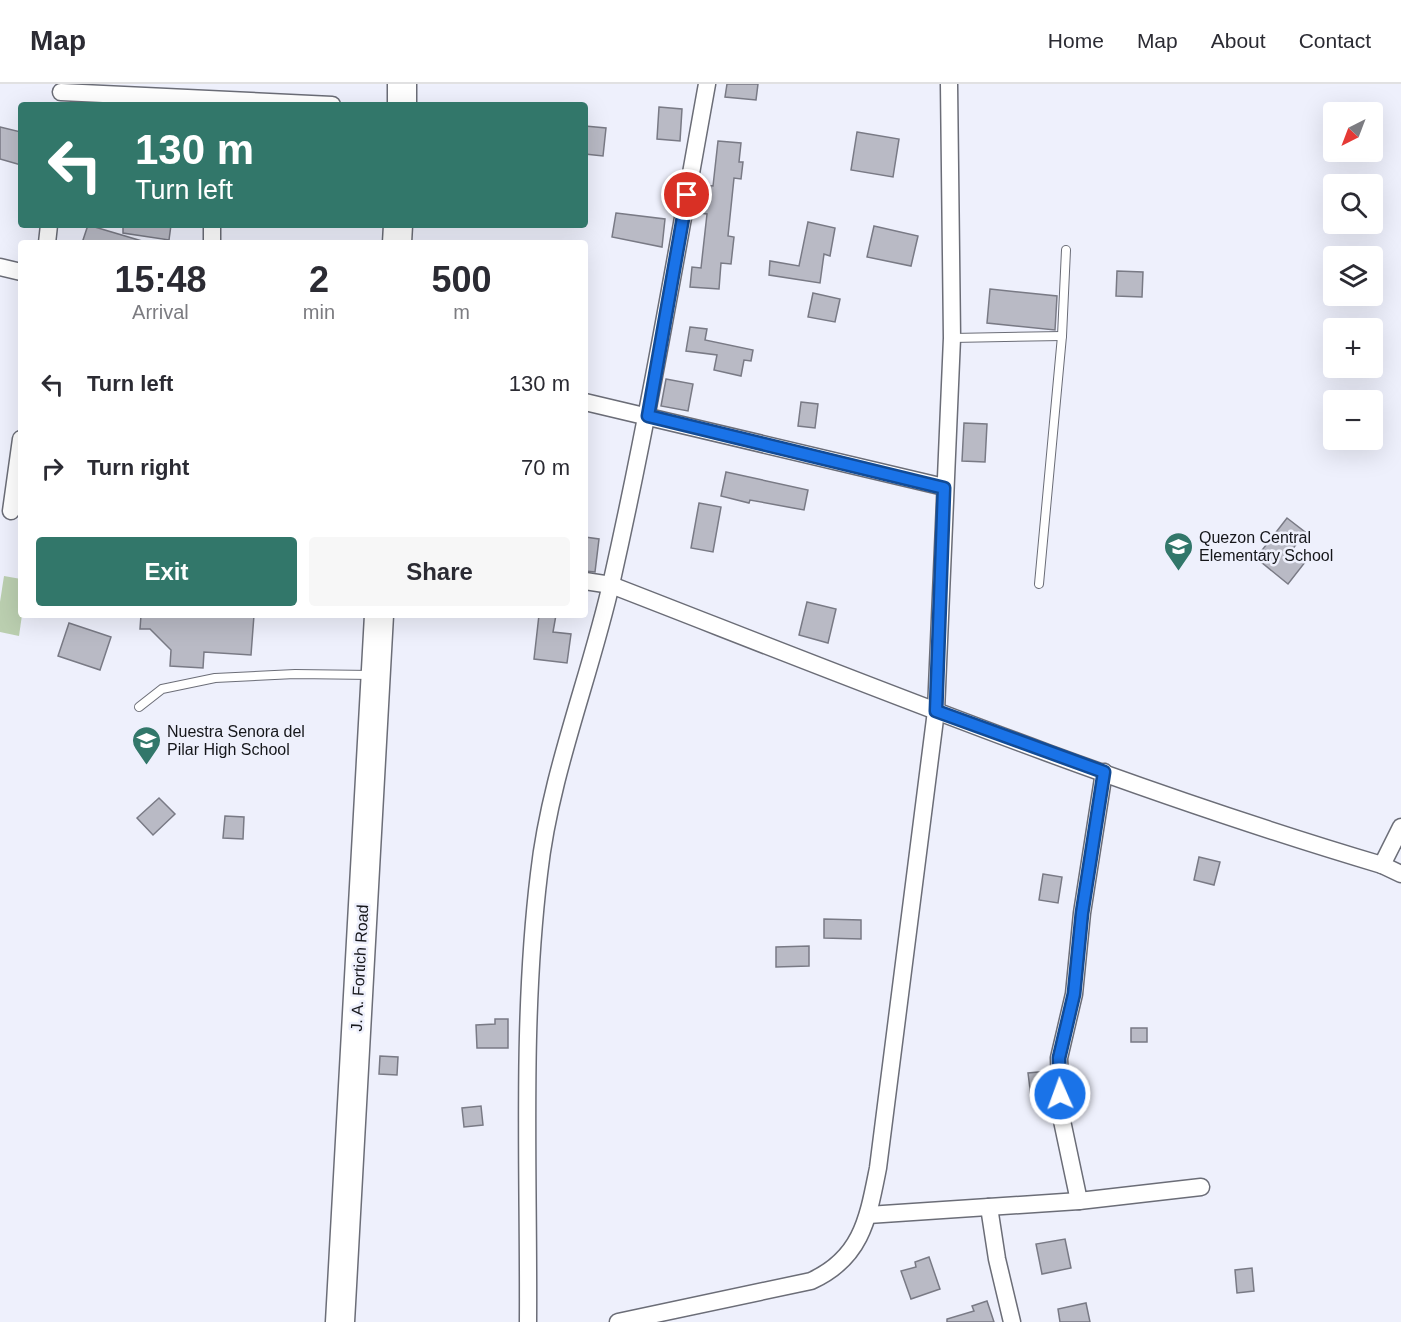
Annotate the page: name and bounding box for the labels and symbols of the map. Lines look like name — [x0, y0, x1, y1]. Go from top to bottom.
north arrow — [1323, 102, 1383, 162]
pin — [661, 169, 712, 220]
place label: Quezon Central Elementary School — [1199, 529, 1333, 564]
school or university icon: Quezon Central Elementary School — [1162, 530, 1194, 572]
place label: Nuestra Senora del Pilar High School — [167, 723, 305, 758]
school or university icon: Nuestra Senora del Pilar High School — [130, 724, 162, 766]
street label: J. A. Fortich Road — [348, 904, 371, 1032]
position arrow — [1028, 1062, 1092, 1126]

